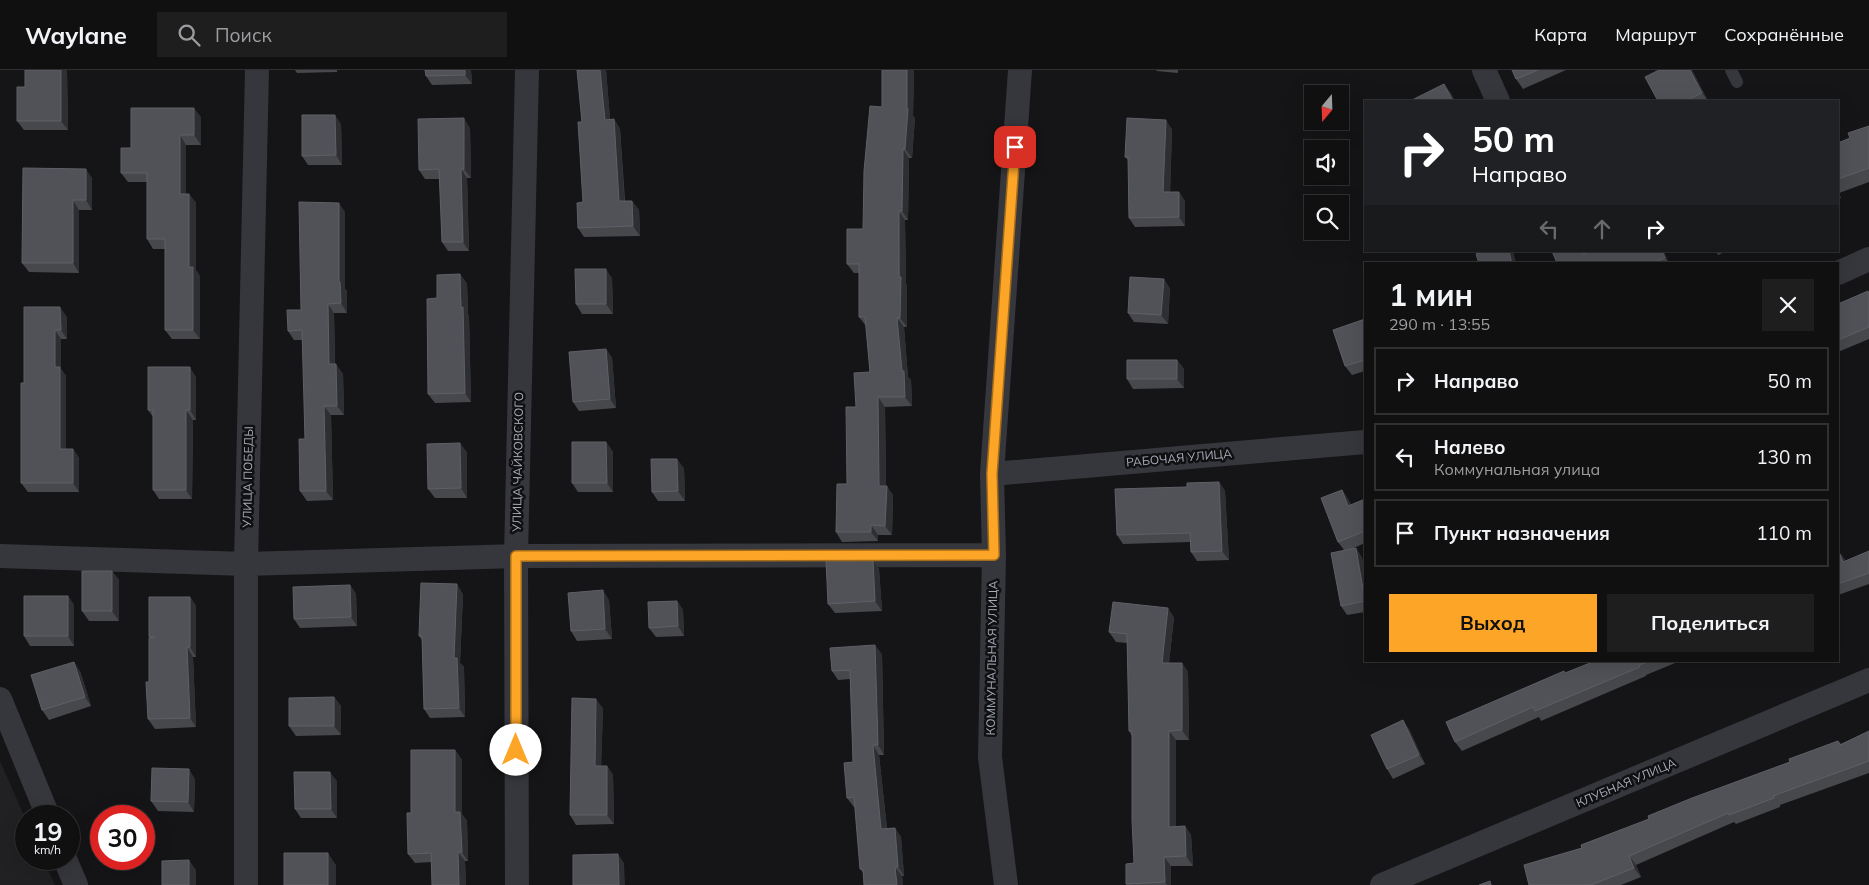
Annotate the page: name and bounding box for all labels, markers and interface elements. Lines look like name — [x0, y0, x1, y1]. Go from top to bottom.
search box — [157, 12, 507, 57]
text: Waylane — [25, 20, 127, 50]
icon: search — [175, 21, 203, 49]
text: Поиск — [215, 23, 272, 47]
text: Карта — [1534, 23, 1587, 46]
text: Маршрут — [1615, 23, 1696, 46]
text: Сохранённые — [1724, 23, 1844, 46]
north arrow — [1304, 85, 1349, 130]
map controls — [1304, 85, 1349, 240]
text: 50 m — [1472, 117, 1555, 161]
icon: right — [1389, 120, 1454, 185]
pin — [994, 126, 1036, 168]
icon: arrive — [1001, 133, 1029, 161]
button: sound — [1304, 140, 1349, 185]
text: Направо — [1472, 160, 1567, 188]
button: search — [1304, 195, 1349, 240]
icon: left — [1535, 215, 1563, 243]
icon: ahead — [1588, 215, 1616, 243]
icon: right — [1641, 215, 1669, 243]
text: 1 мин — [1389, 276, 1473, 314]
button: close — [1762, 279, 1814, 331]
text: 290 m · 13:55 — [1389, 314, 1490, 334]
icon: right — [1391, 367, 1419, 395]
text: Направо — [1434, 369, 1519, 393]
text: 50 m — [1768, 369, 1812, 393]
street label: УЛИЦА ЧАЙКОВСКОГО — [509, 392, 526, 533]
street label: УЛИЦА ПОБЕДЫ — [239, 426, 256, 529]
text: Налево — [1434, 435, 1506, 459]
icon: left — [1391, 443, 1419, 471]
street label: РАБОЧАЯ УЛИЦА — [1125, 445, 1233, 470]
text: 130 m — [1756, 445, 1812, 469]
text: Коммунальная улица — [1434, 459, 1600, 479]
icon: arrive — [1391, 519, 1419, 547]
text: Пункт назначения — [1434, 521, 1610, 545]
text: 110 m — [1756, 521, 1812, 545]
street label: КОММУНАЛЬНАЯ УЛИЦА — [983, 580, 1000, 736]
button: Выход — [1389, 594, 1597, 652]
button: Поделиться — [1607, 594, 1814, 652]
position arrow — [489, 723, 541, 775]
street label: КЛУБНАЯ УЛИЦА — [1574, 755, 1678, 810]
speed limit sign: 30 — [90, 805, 155, 870]
text: 19 — [32, 816, 63, 847]
text: km/h — [34, 842, 61, 857]

